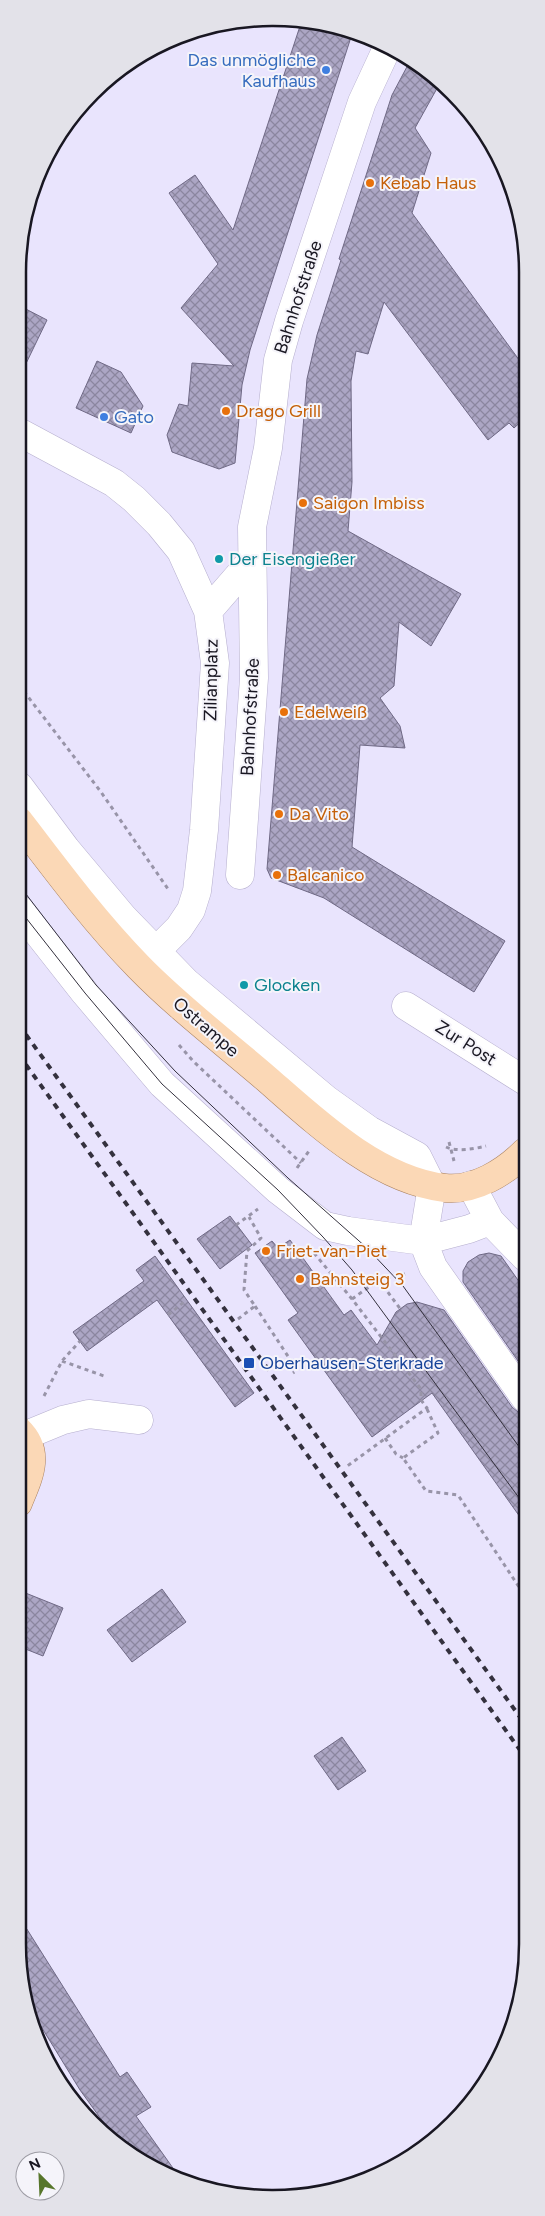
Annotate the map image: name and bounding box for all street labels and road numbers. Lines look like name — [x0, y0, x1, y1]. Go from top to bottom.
street label: Bahnhofstraße — [269, 237, 327, 356]
street label: Zilianplatz — [199, 638, 223, 721]
street label: Bahnhofstraße — [236, 657, 264, 776]
street label: Ostrampe — [169, 992, 244, 1062]
street label: Zur Post — [431, 1016, 501, 1070]

